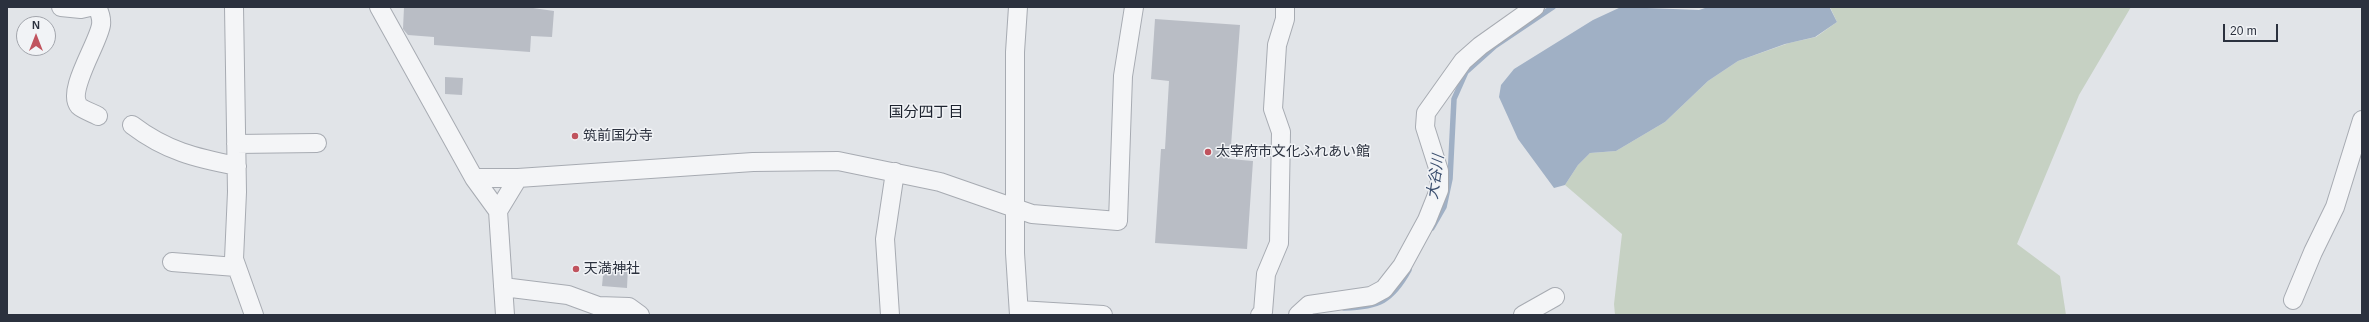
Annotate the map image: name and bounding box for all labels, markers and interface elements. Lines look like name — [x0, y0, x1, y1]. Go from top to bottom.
north arrow — [16, 16, 56, 56]
scale bar — [2225, 16, 2280, 42]
text: N — [32, 19, 40, 31]
text: 20 m — [2230, 24, 2257, 38]
district label: 国分四丁目 — [889, 104, 963, 122]
place label: 筑前国分寺 — [583, 128, 653, 144]
marker: 筑前国分寺 — [570, 131, 580, 141]
place label: 太宰府市文化ふれあい館 — [1216, 144, 1370, 160]
marker: 太宰府市文化ふれあい館 — [1203, 147, 1213, 157]
water label: 大谷川 — [1424, 153, 1448, 201]
place label: 天満神社 — [584, 261, 640, 277]
marker: 天満神社 — [571, 264, 581, 274]

